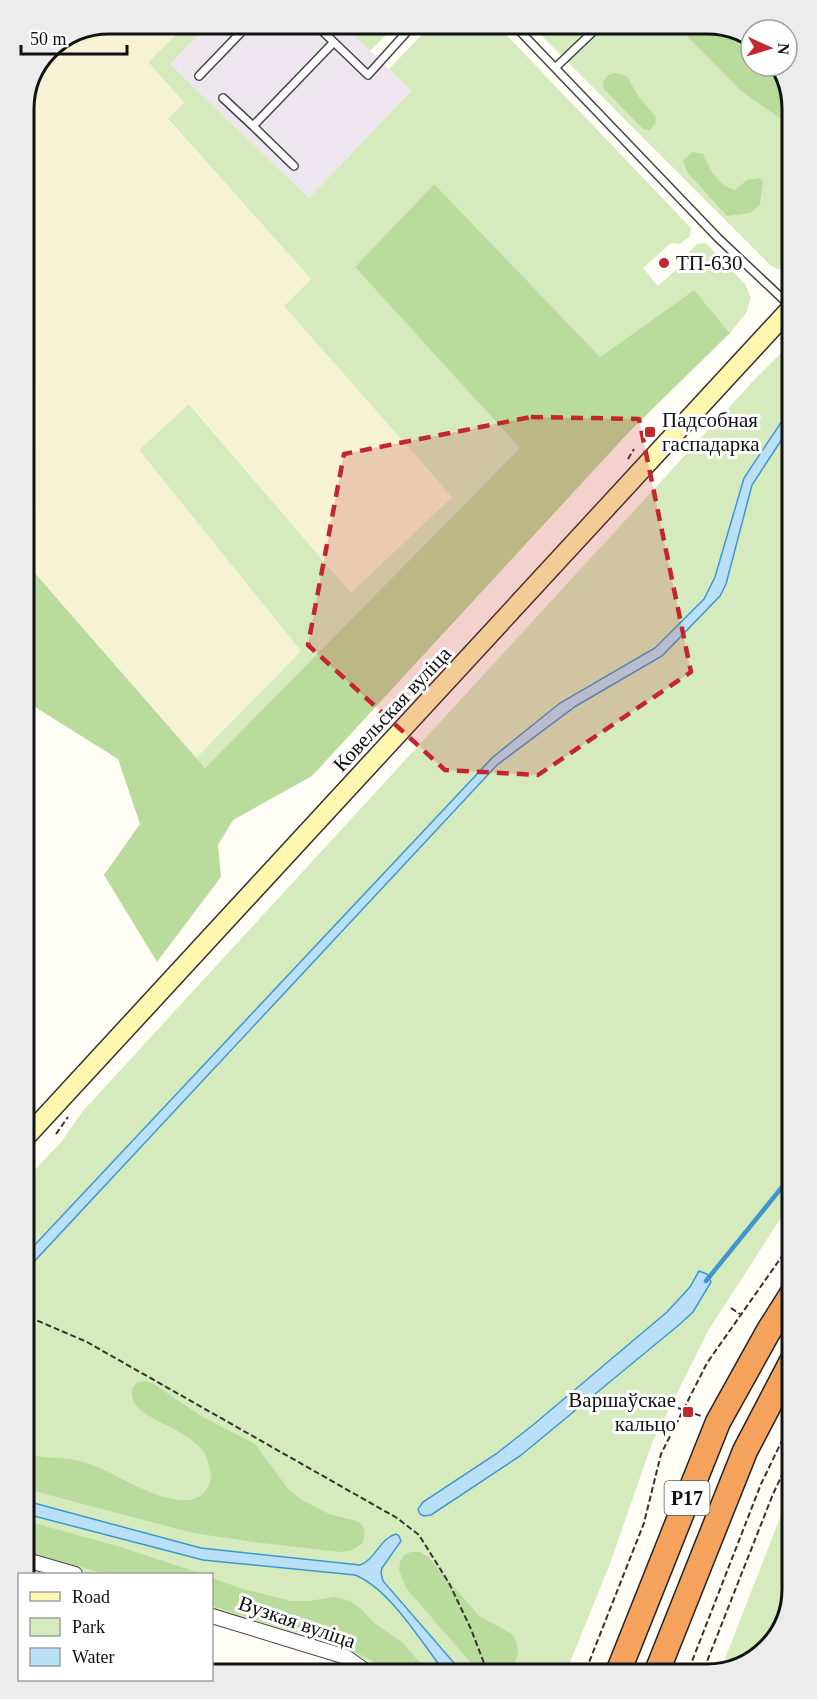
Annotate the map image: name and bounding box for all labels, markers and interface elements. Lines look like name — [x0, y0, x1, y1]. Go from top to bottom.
scale bar — [21, 18, 128, 56]
north arrow — [739, 18, 799, 78]
text: 50 m — [30, 29, 67, 49]
text: N — [775, 43, 792, 56]
place label: ТП-630 — [676, 251, 743, 275]
marker: ТП-630 — [657, 256, 671, 270]
place label: Падсобная гаспадарка — [662, 408, 760, 456]
marker: Падсобная гаспадарка — [643, 425, 657, 439]
street label: Ковельская вуліца — [328, 641, 456, 776]
place label: Варшаўскае кальцо — [568, 1388, 676, 1436]
marker: Варшаўскае кальцо — [681, 1405, 695, 1419]
road number: Р17 — [664, 1481, 710, 1515]
legend — [18, 1573, 213, 1681]
text: Road — [72, 1587, 110, 1607]
street label: Вузкая вуліца — [235, 1591, 359, 1653]
text: Park — [72, 1617, 105, 1637]
text: Water — [72, 1647, 115, 1667]

